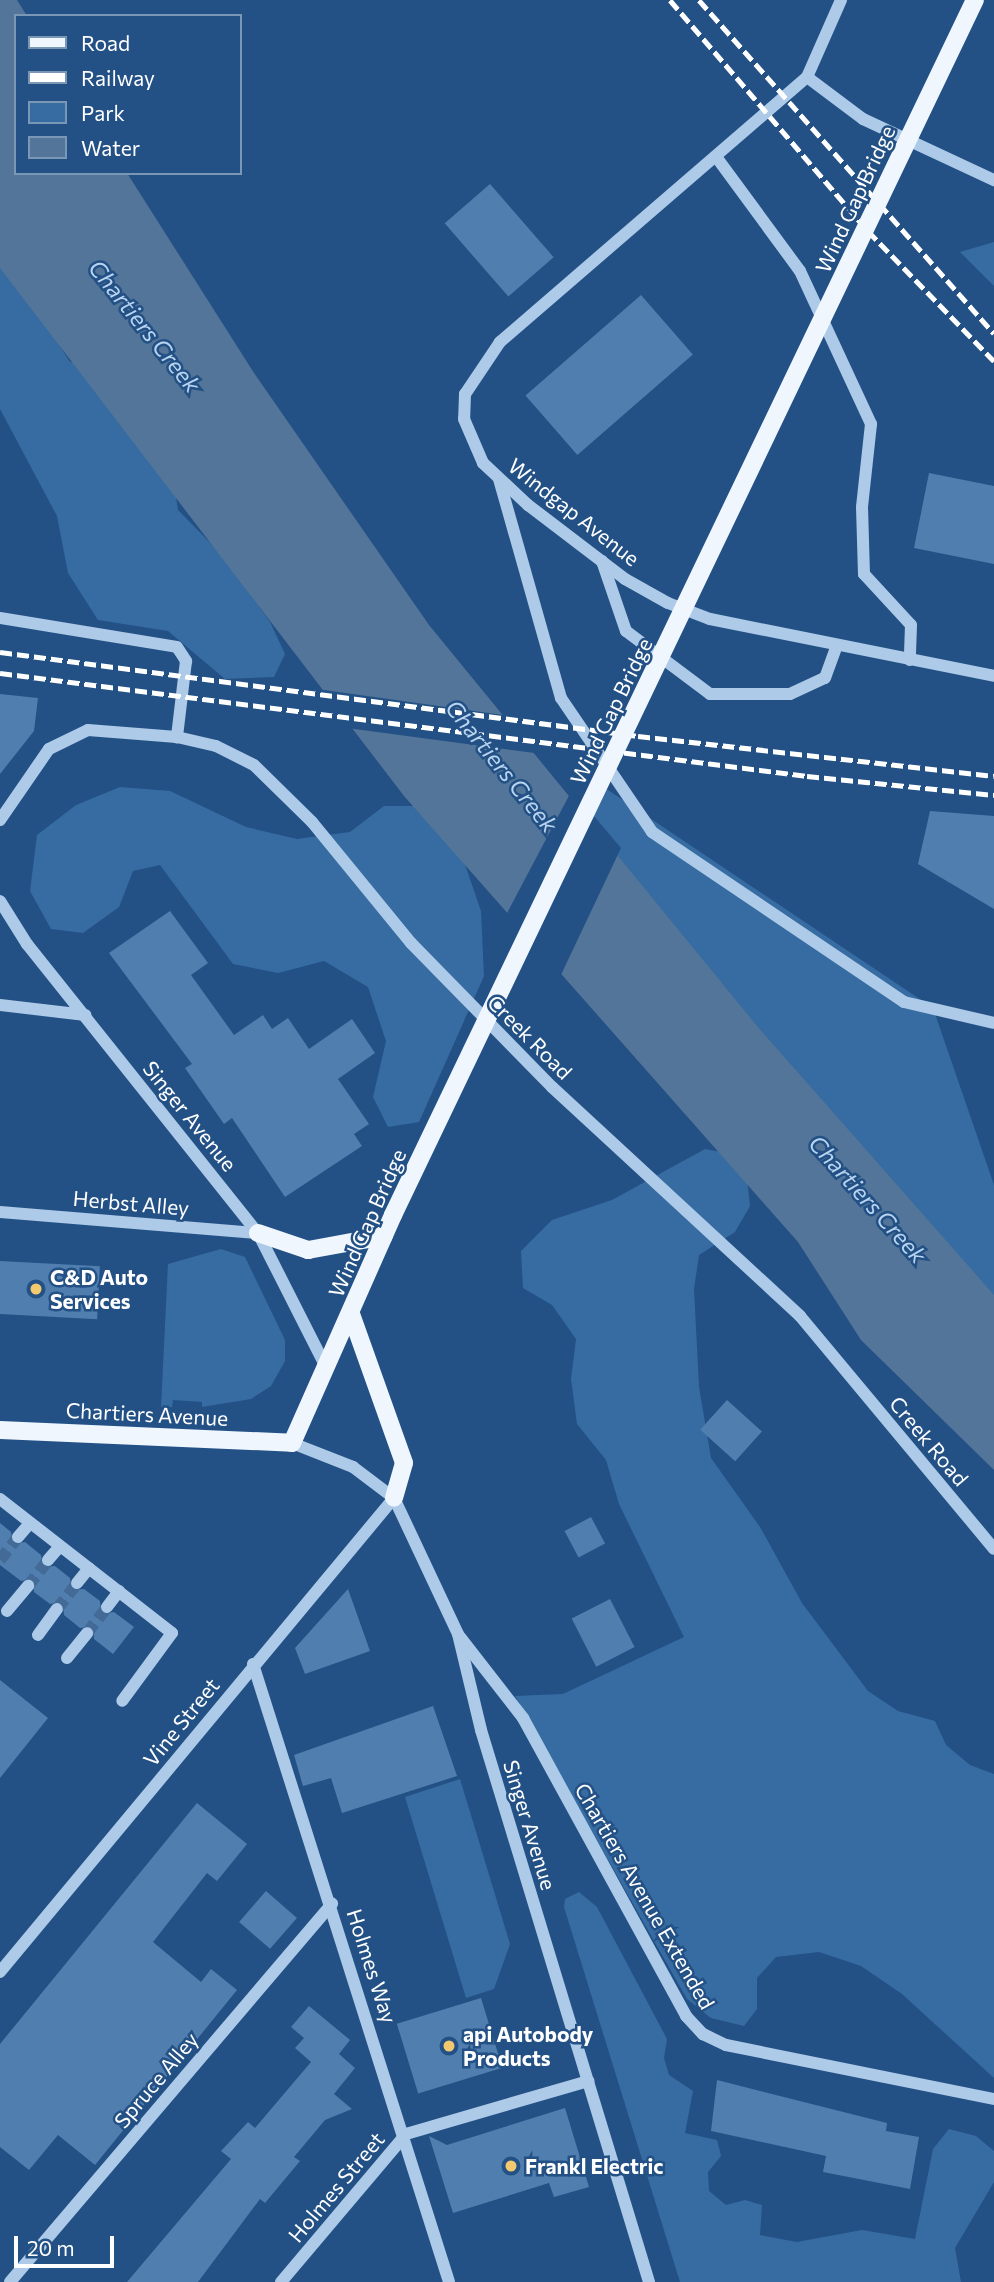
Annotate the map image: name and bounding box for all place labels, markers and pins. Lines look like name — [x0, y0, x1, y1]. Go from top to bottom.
place label: C&D Auto Services — [50, 1264, 148, 1314]
marker: C&D Auto Services — [28, 1281, 44, 1297]
place label: api Autobody Products — [463, 2021, 593, 2071]
marker: api Autobody Products — [441, 2038, 457, 2054]
place label: Frankl Electric — [525, 2153, 663, 2179]
marker: Frankl Electric — [503, 2158, 519, 2174]

